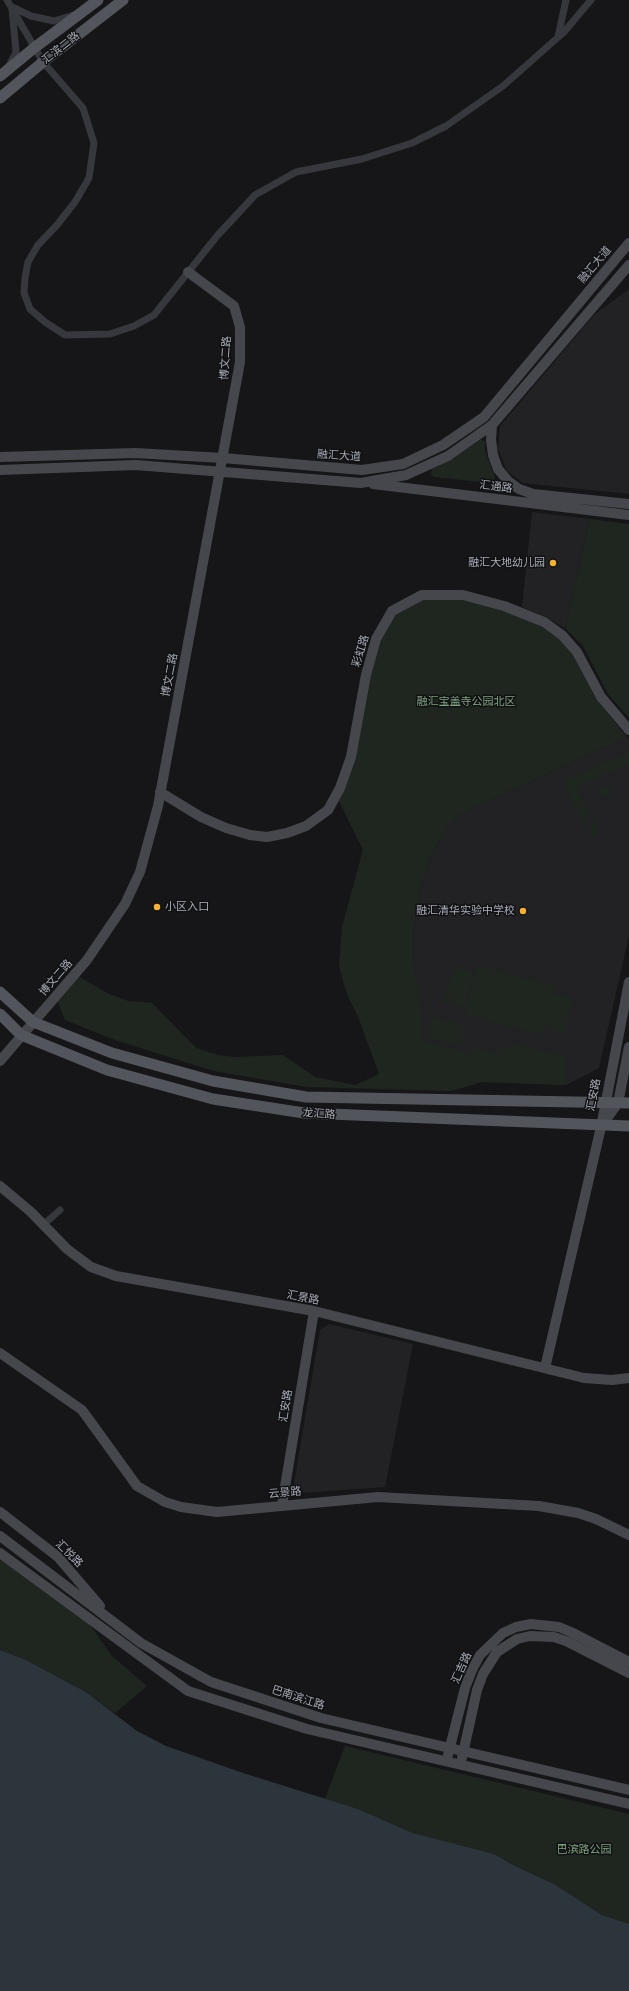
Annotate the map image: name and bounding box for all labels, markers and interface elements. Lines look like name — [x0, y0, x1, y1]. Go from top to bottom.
street label: 汇滨二路 — [40, 29, 82, 67]
street label: 融汇大道 — [576, 244, 614, 286]
street label: 博文二路 — [218, 336, 234, 380]
street label: 融汇大道 — [317, 448, 361, 464]
street label: 汇通路 — [479, 478, 513, 496]
place label: 融汇大地幼儿园 — [468, 556, 545, 570]
marker: 融汇大地幼儿园 — [548, 558, 558, 568]
street label: 彩虹路 — [350, 633, 372, 669]
street label: 博文二路 — [159, 652, 181, 698]
park label: 融汇宝盖寺公园北区 — [417, 695, 515, 709]
place label: 小区入口 — [165, 900, 209, 914]
marker: 小区入口 — [152, 902, 162, 912]
place label: 融汇清华实验中学校 — [416, 904, 515, 918]
marker: 融汇清华实验中学校 — [518, 906, 528, 916]
street label: 博文二路 — [37, 957, 75, 999]
street label: 汇安路 — [584, 1078, 604, 1112]
street label: 龙汇路 — [302, 1106, 336, 1122]
street label: 汇景路 — [286, 1288, 320, 1308]
street label: 汇安路 — [277, 1389, 295, 1423]
street label: 云景路 — [268, 1485, 302, 1501]
street label: 汇悦路 — [53, 1538, 85, 1570]
street label: 汇吉路 — [449, 1650, 475, 1686]
street label: 巴南滨江路 — [270, 1683, 326, 1713]
park label: 巴滨路公园 — [557, 1843, 611, 1857]

